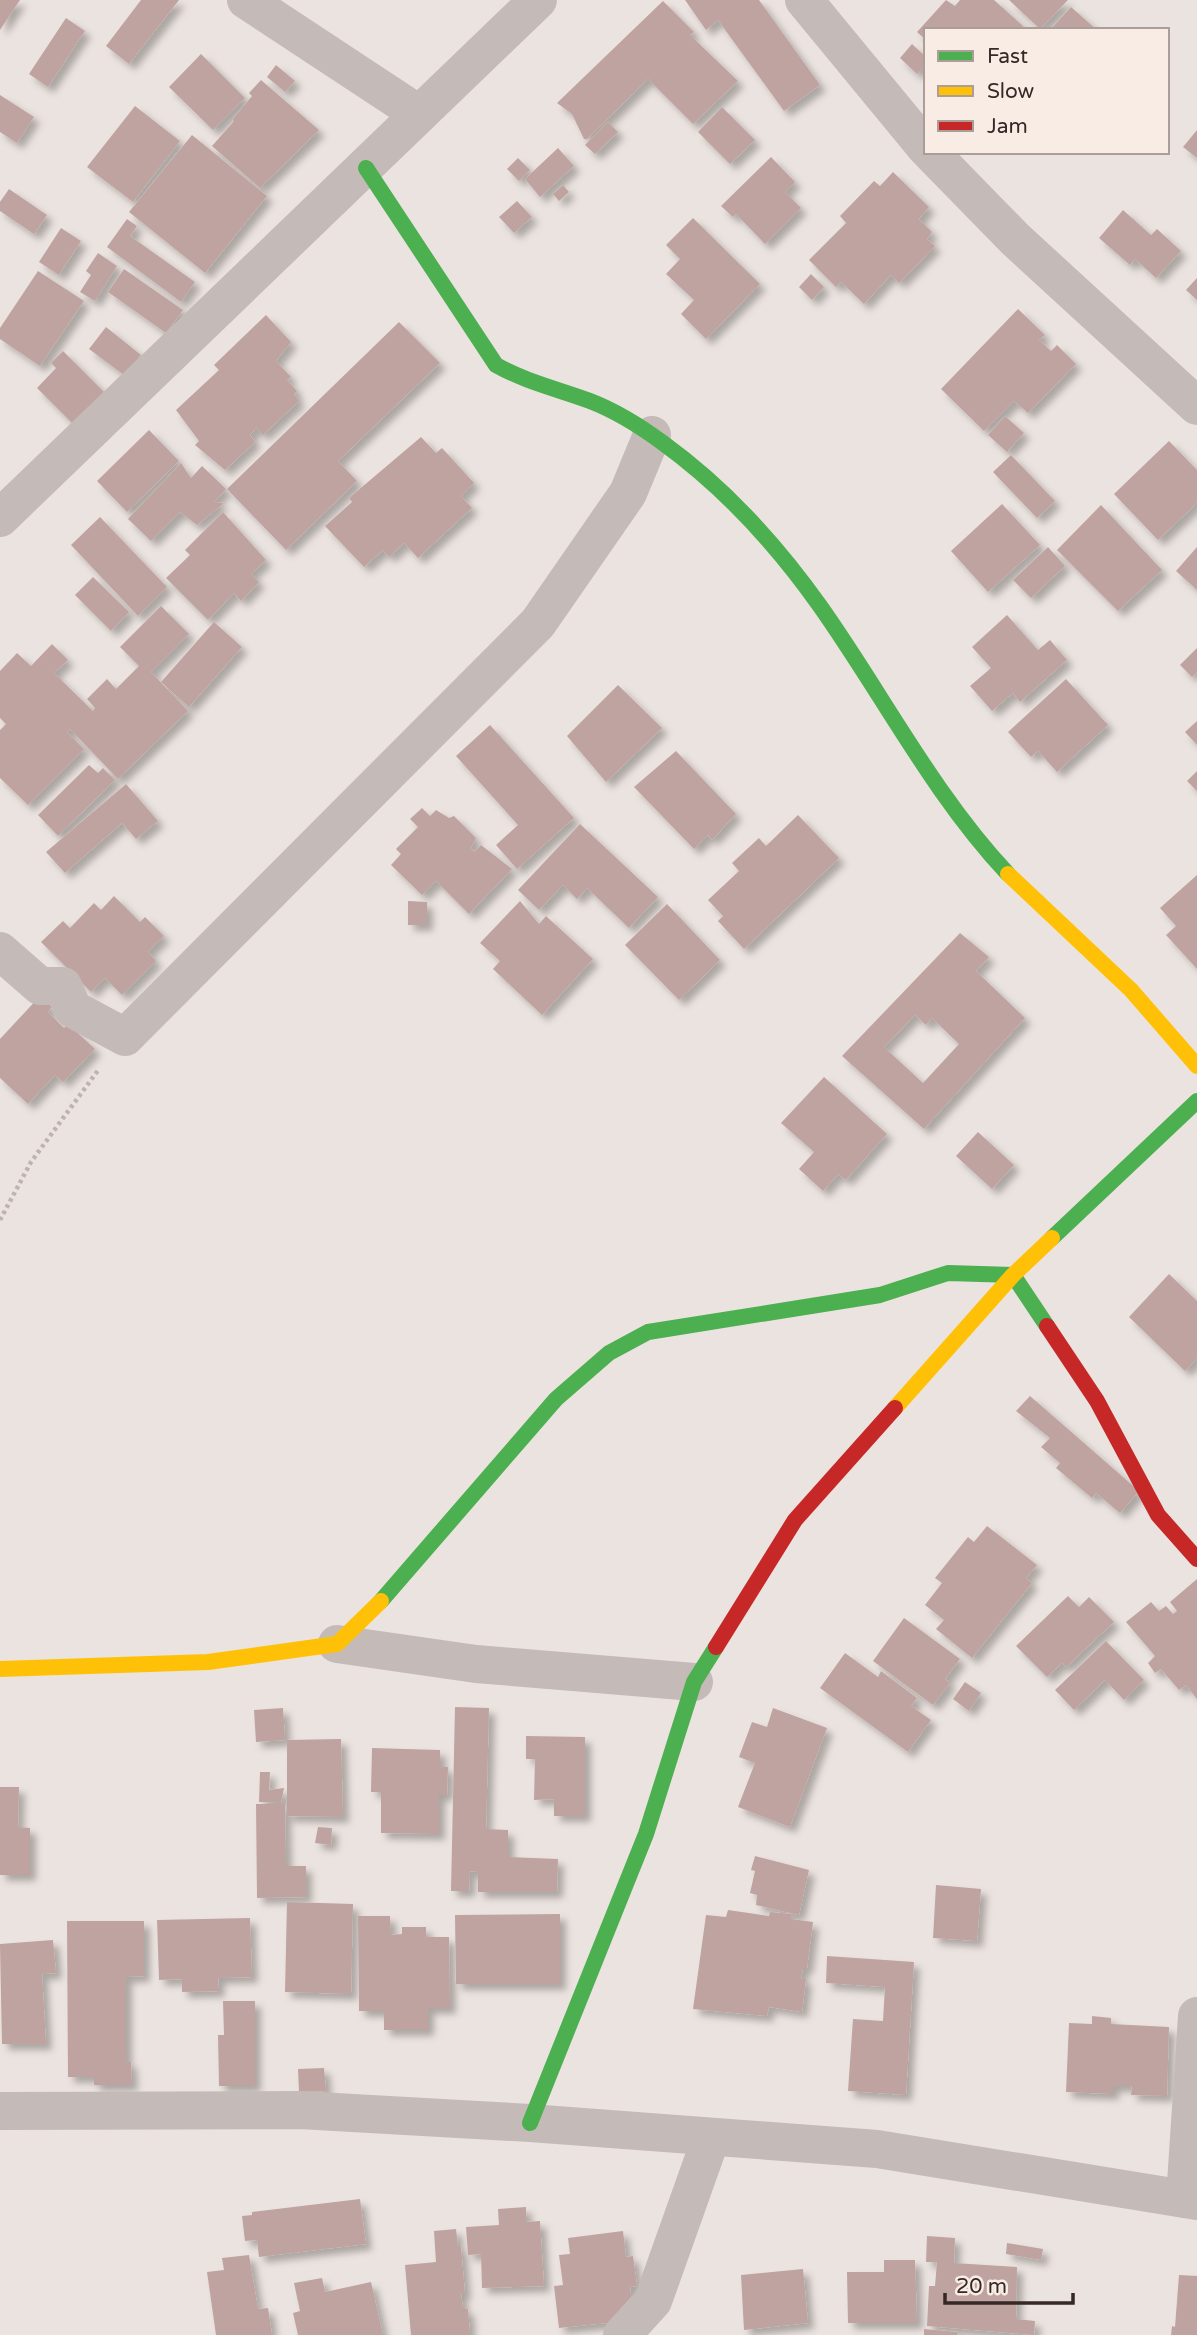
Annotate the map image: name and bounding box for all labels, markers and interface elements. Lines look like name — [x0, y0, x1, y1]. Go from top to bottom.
legend — [924, 28, 1169, 154]
text: Fast — [987, 44, 1028, 69]
text: Slow — [987, 79, 1035, 104]
text: Jam — [987, 114, 1028, 139]
scale bar — [945, 2262, 1073, 2306]
text: 20 m — [956, 2274, 1007, 2299]

